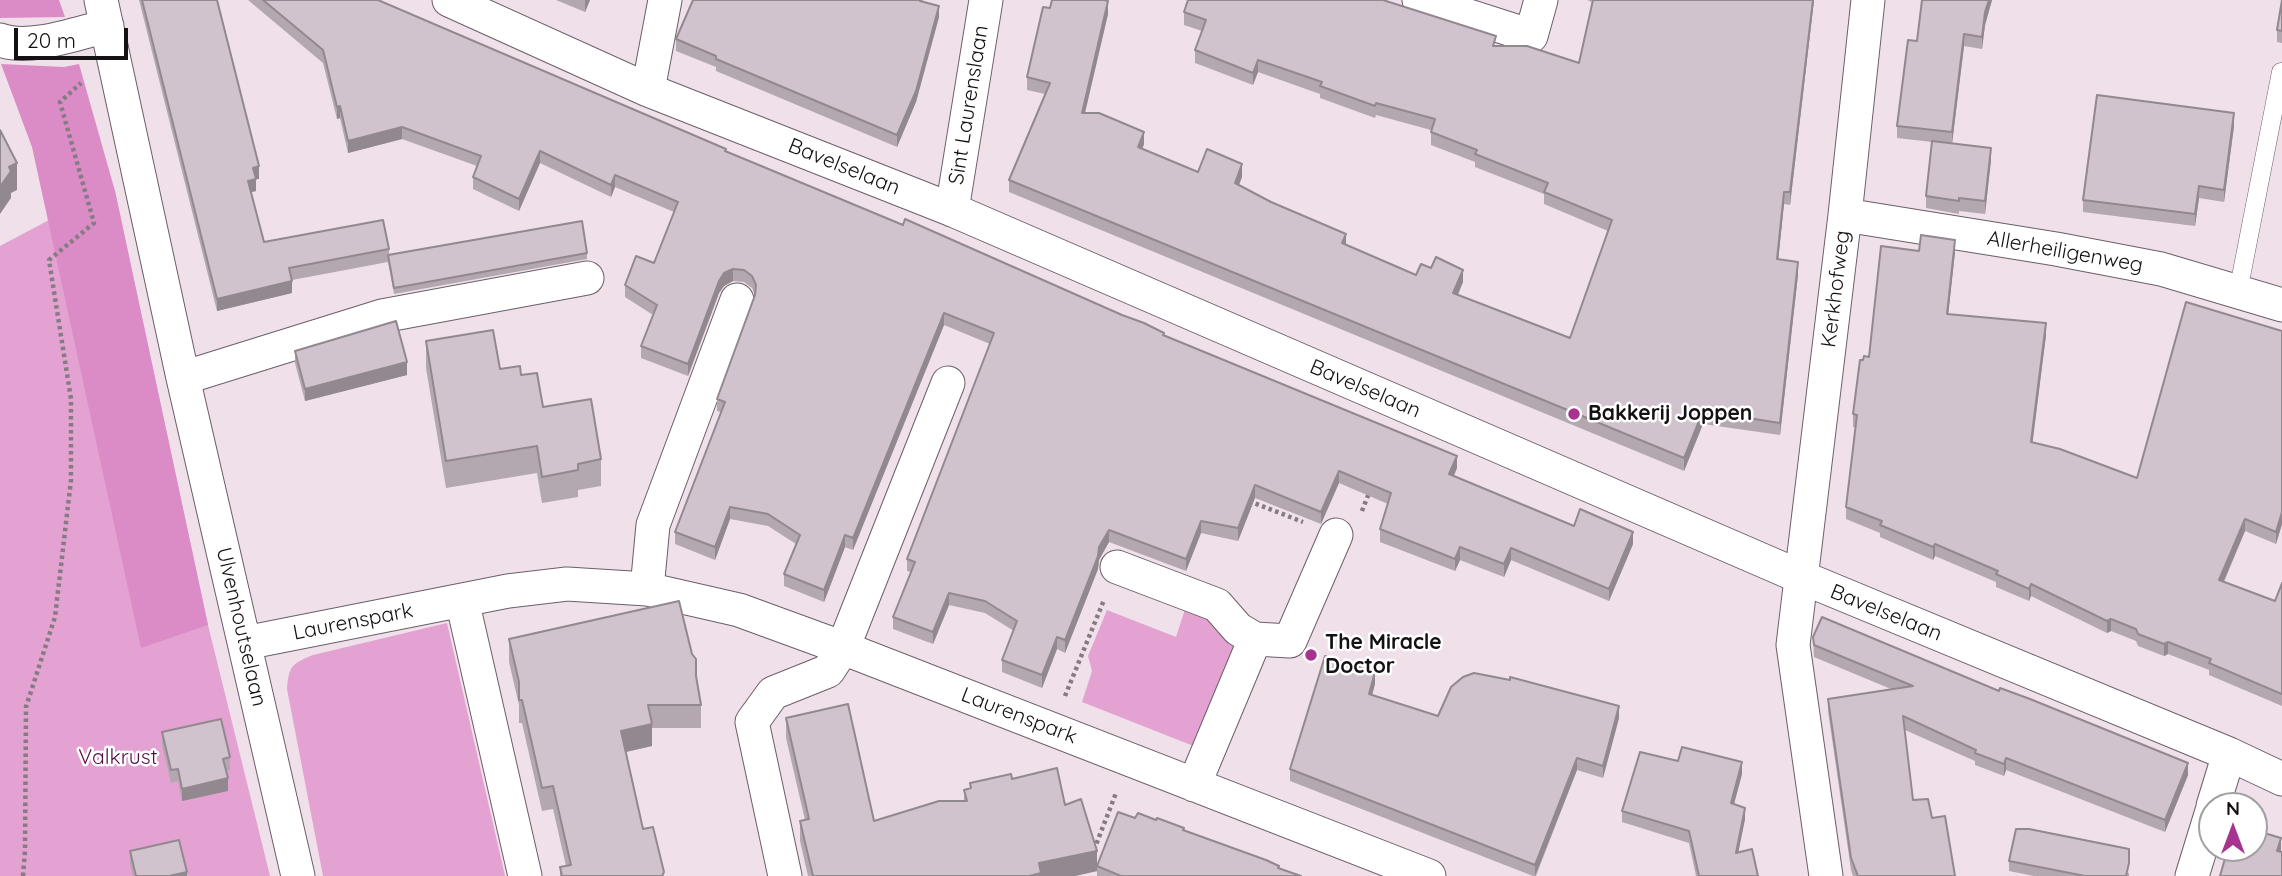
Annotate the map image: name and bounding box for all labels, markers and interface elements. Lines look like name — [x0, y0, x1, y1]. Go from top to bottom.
scale bar — [18, 14, 131, 58]
street label: Sint Laurenslaan — [944, 24, 994, 186]
text: 20 m — [27, 27, 76, 53]
street label: Bavelselaan — [784, 133, 904, 201]
street label: Allerheiligenweg — [1985, 226, 2145, 278]
street label: Kerkhofweg — [1816, 229, 1856, 349]
street label: Bavelselaan — [1306, 354, 1424, 424]
place label: Bakkerij Joppen — [1588, 401, 1752, 427]
marker: Bakkerij Joppen — [1566, 406, 1582, 422]
street label: Ulvenhoutselaan — [210, 545, 272, 709]
street label: Bavelselaan — [1826, 579, 1946, 647]
street label: Laurenspark — [291, 598, 415, 646]
place label: The Miracle Doctor — [1325, 630, 1442, 680]
marker: The Miracle Doctor — [1303, 647, 1319, 663]
street label: Laurenspark — [958, 682, 1080, 750]
park label: Valkrust — [78, 745, 158, 771]
north arrow — [2198, 792, 2268, 862]
text: N — [2226, 796, 2240, 820]

